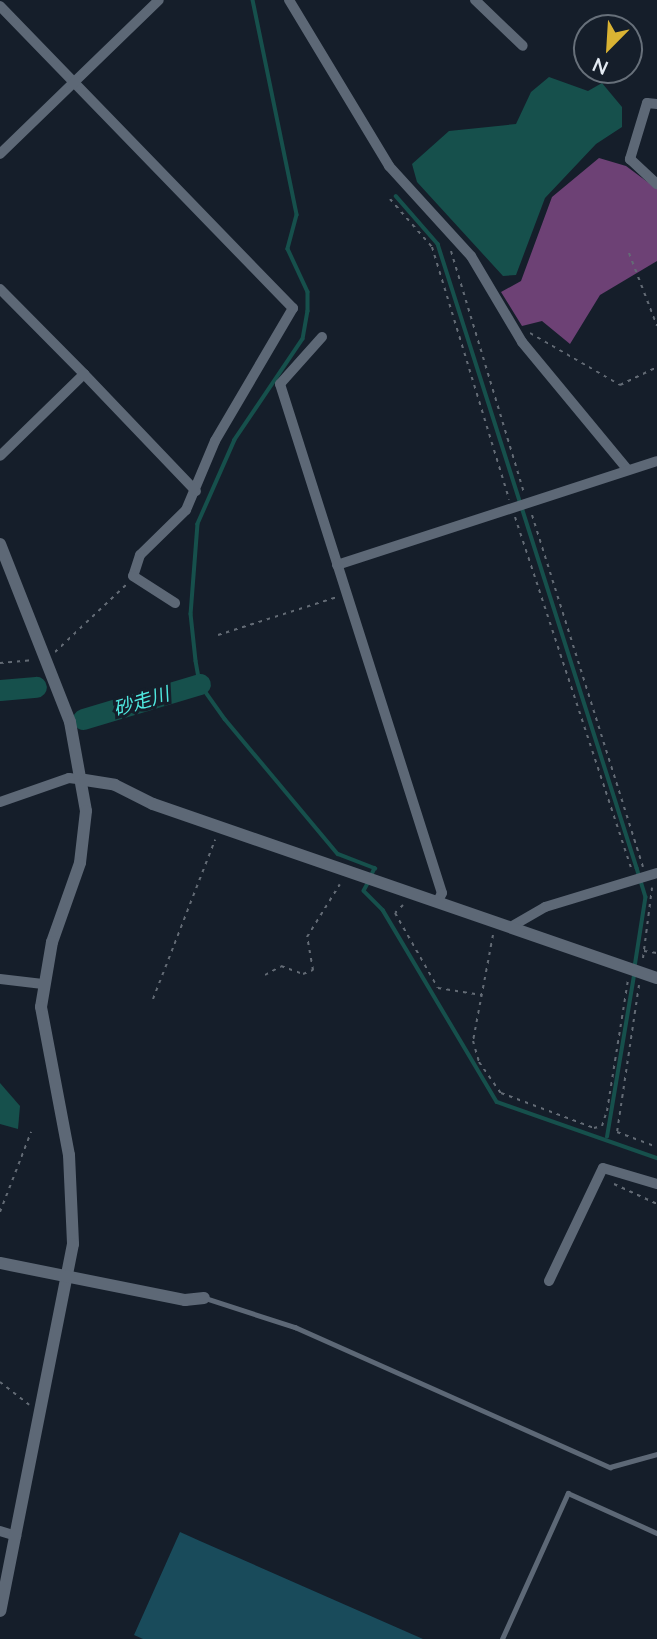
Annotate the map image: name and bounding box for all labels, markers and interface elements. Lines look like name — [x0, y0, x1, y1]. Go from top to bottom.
north arrow — [573, 14, 643, 84]
text: N — [589, 53, 611, 80]
water label: 砂走川 — [110, 682, 172, 720]

